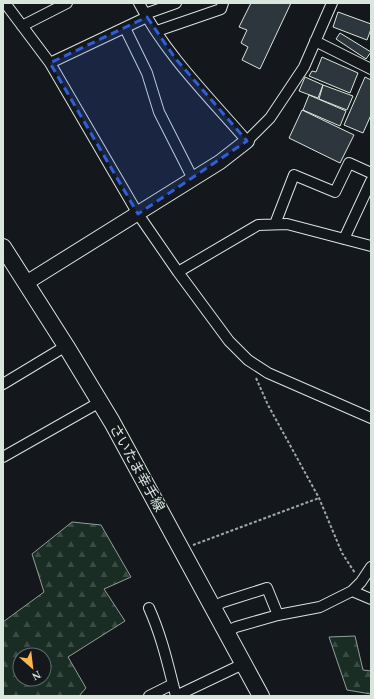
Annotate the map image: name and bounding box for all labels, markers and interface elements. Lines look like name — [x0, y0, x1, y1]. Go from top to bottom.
street label: さいたま幸手線 — [107, 422, 167, 514]
north arrow — [12, 647, 52, 687]
text: N — [30, 669, 43, 683]

